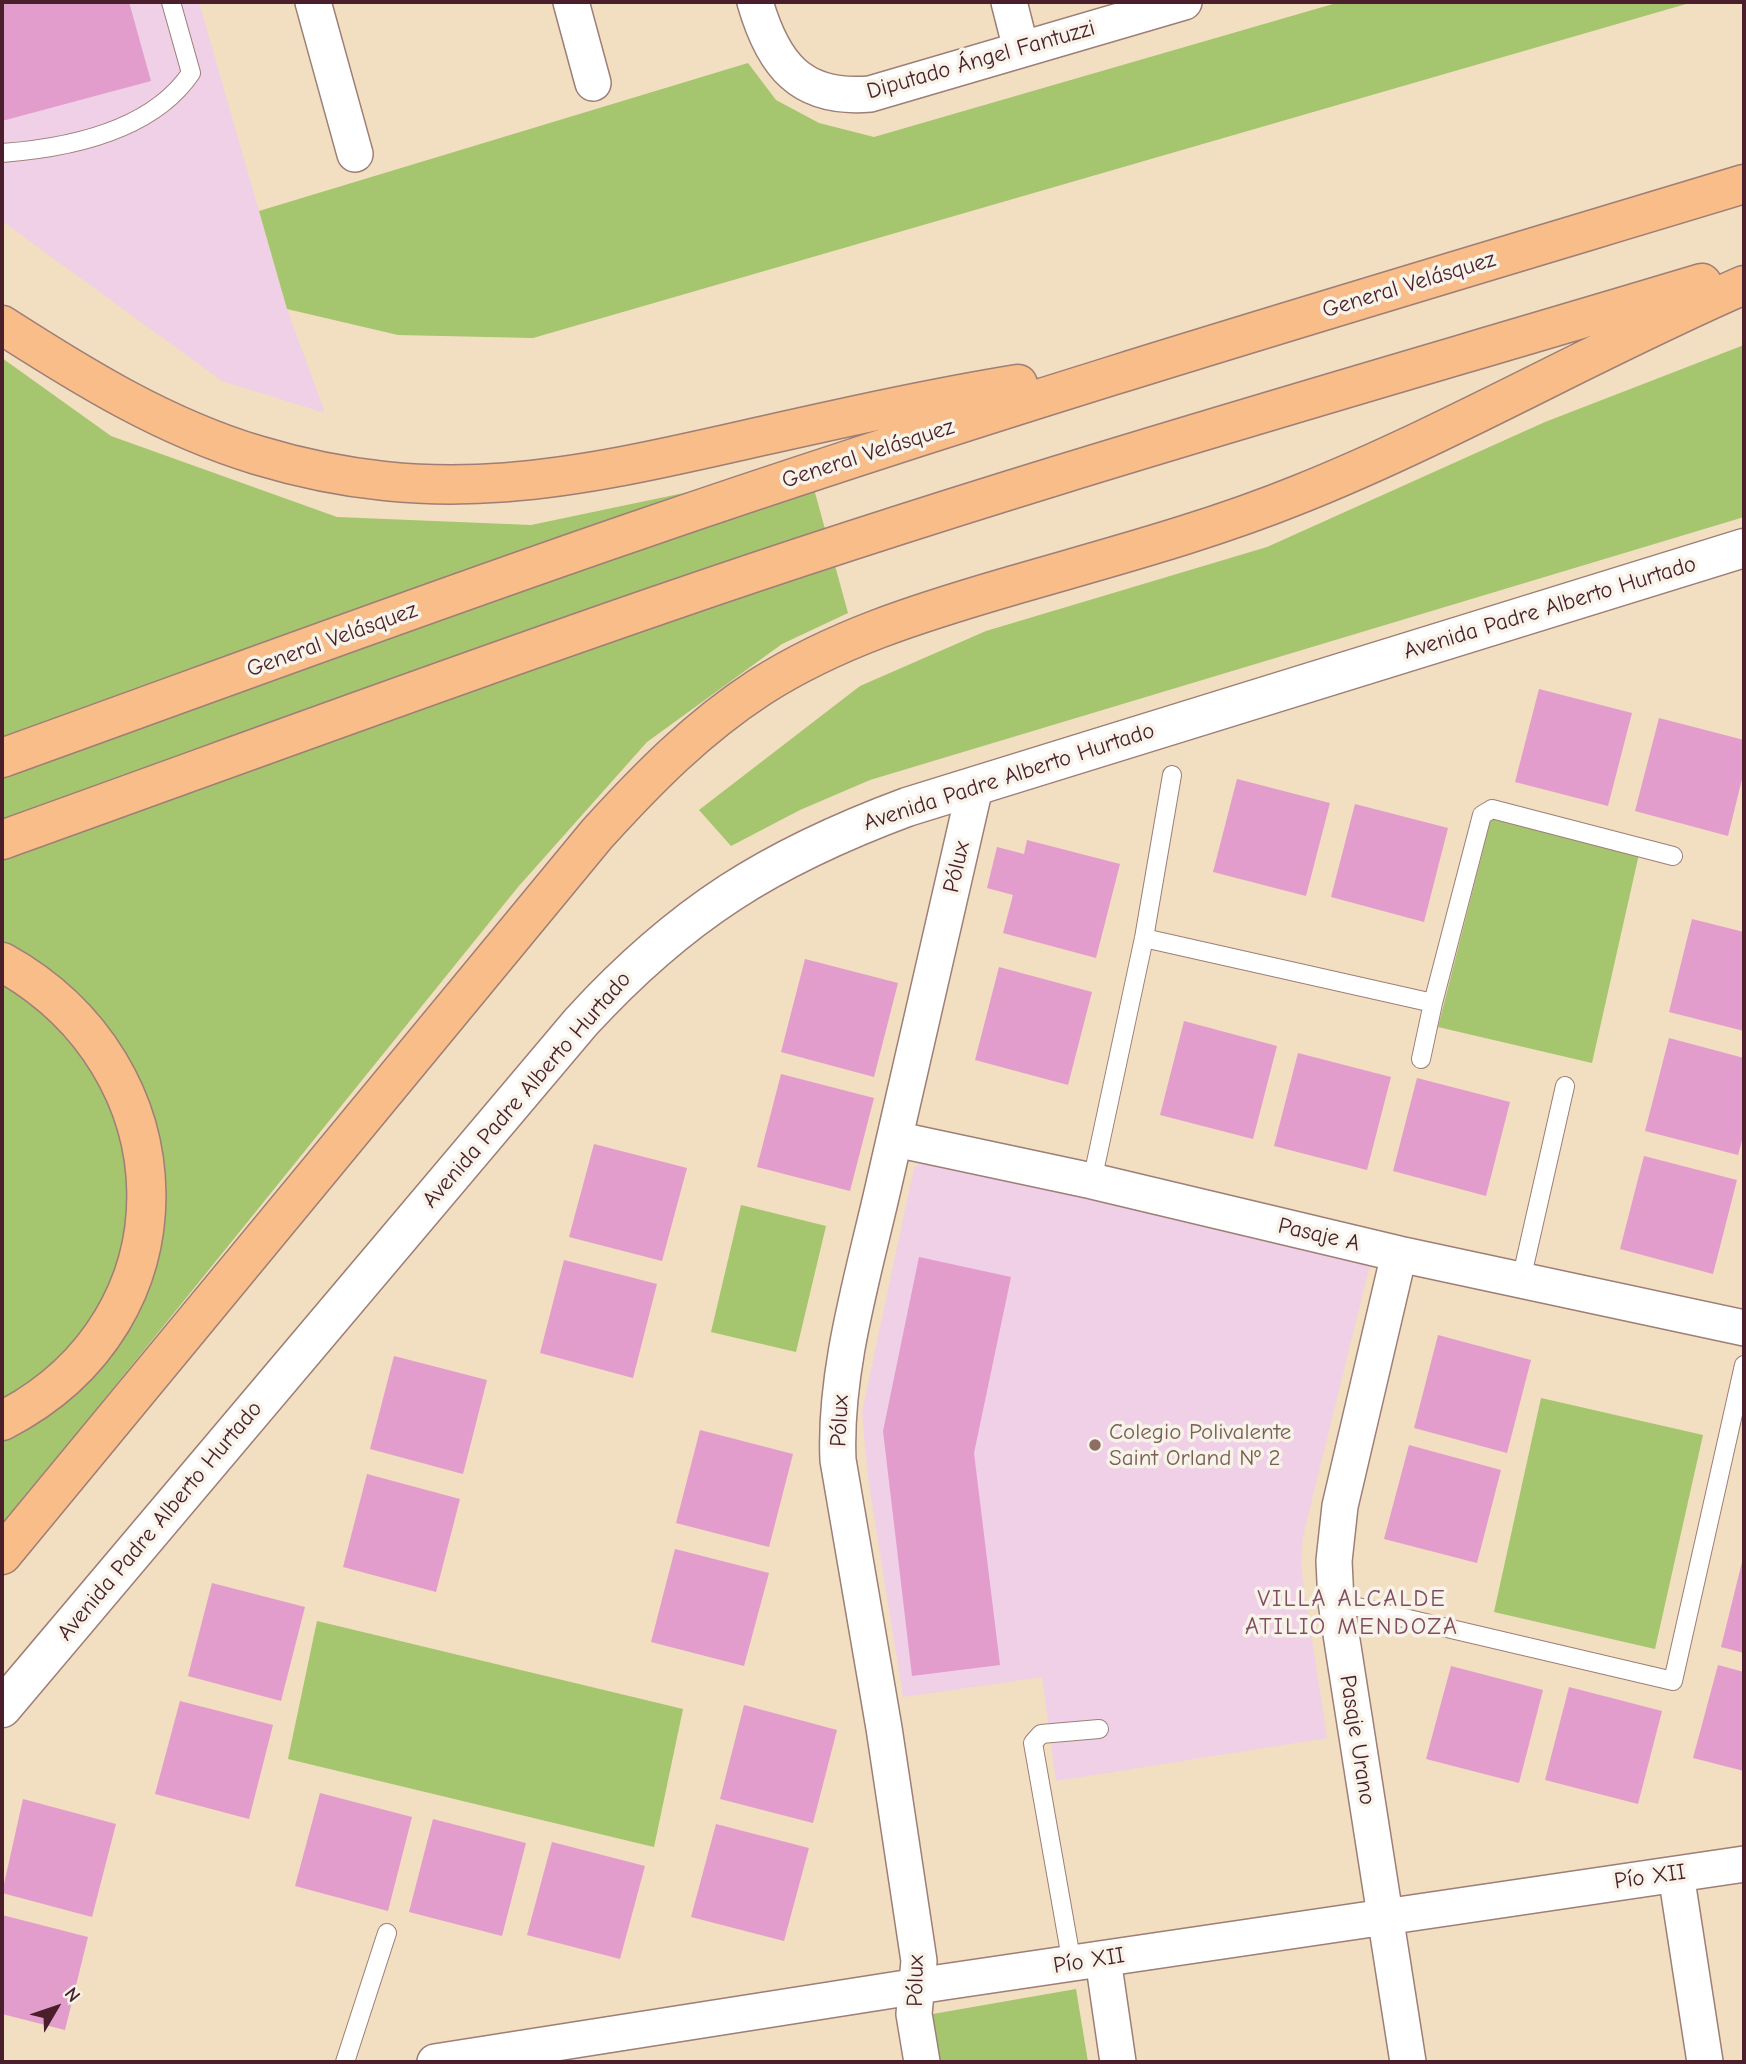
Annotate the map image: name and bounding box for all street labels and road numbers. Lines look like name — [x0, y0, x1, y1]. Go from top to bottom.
street label: Diputado Ángel Fantuzzi — [864, 14, 1098, 106]
street label: General Velásquez — [1319, 246, 1499, 324]
street label: General Velásquez — [778, 413, 958, 495]
street label: Avenida Padre Alberto Hurtado — [1400, 550, 1700, 666]
street label: General Velásquez — [243, 596, 421, 684]
street label: Avenida Padre Alberto Hurtado — [860, 717, 1158, 837]
street label: Pólux — [938, 839, 976, 895]
street label: Avenida Padre Alberto Hurtado — [417, 966, 637, 1214]
street label: Pasaje A — [1275, 1212, 1363, 1258]
street label: Pólux — [825, 1394, 855, 1448]
street label: Avenida Padre Alberto Hurtado — [52, 1396, 268, 1646]
street label: Pasaje Urano — [1333, 1673, 1381, 1807]
street label: Pío XII — [1613, 1858, 1687, 1896]
street label: Pío XII — [1051, 1942, 1127, 1980]
street label: Pólux — [902, 1955, 930, 2007]

